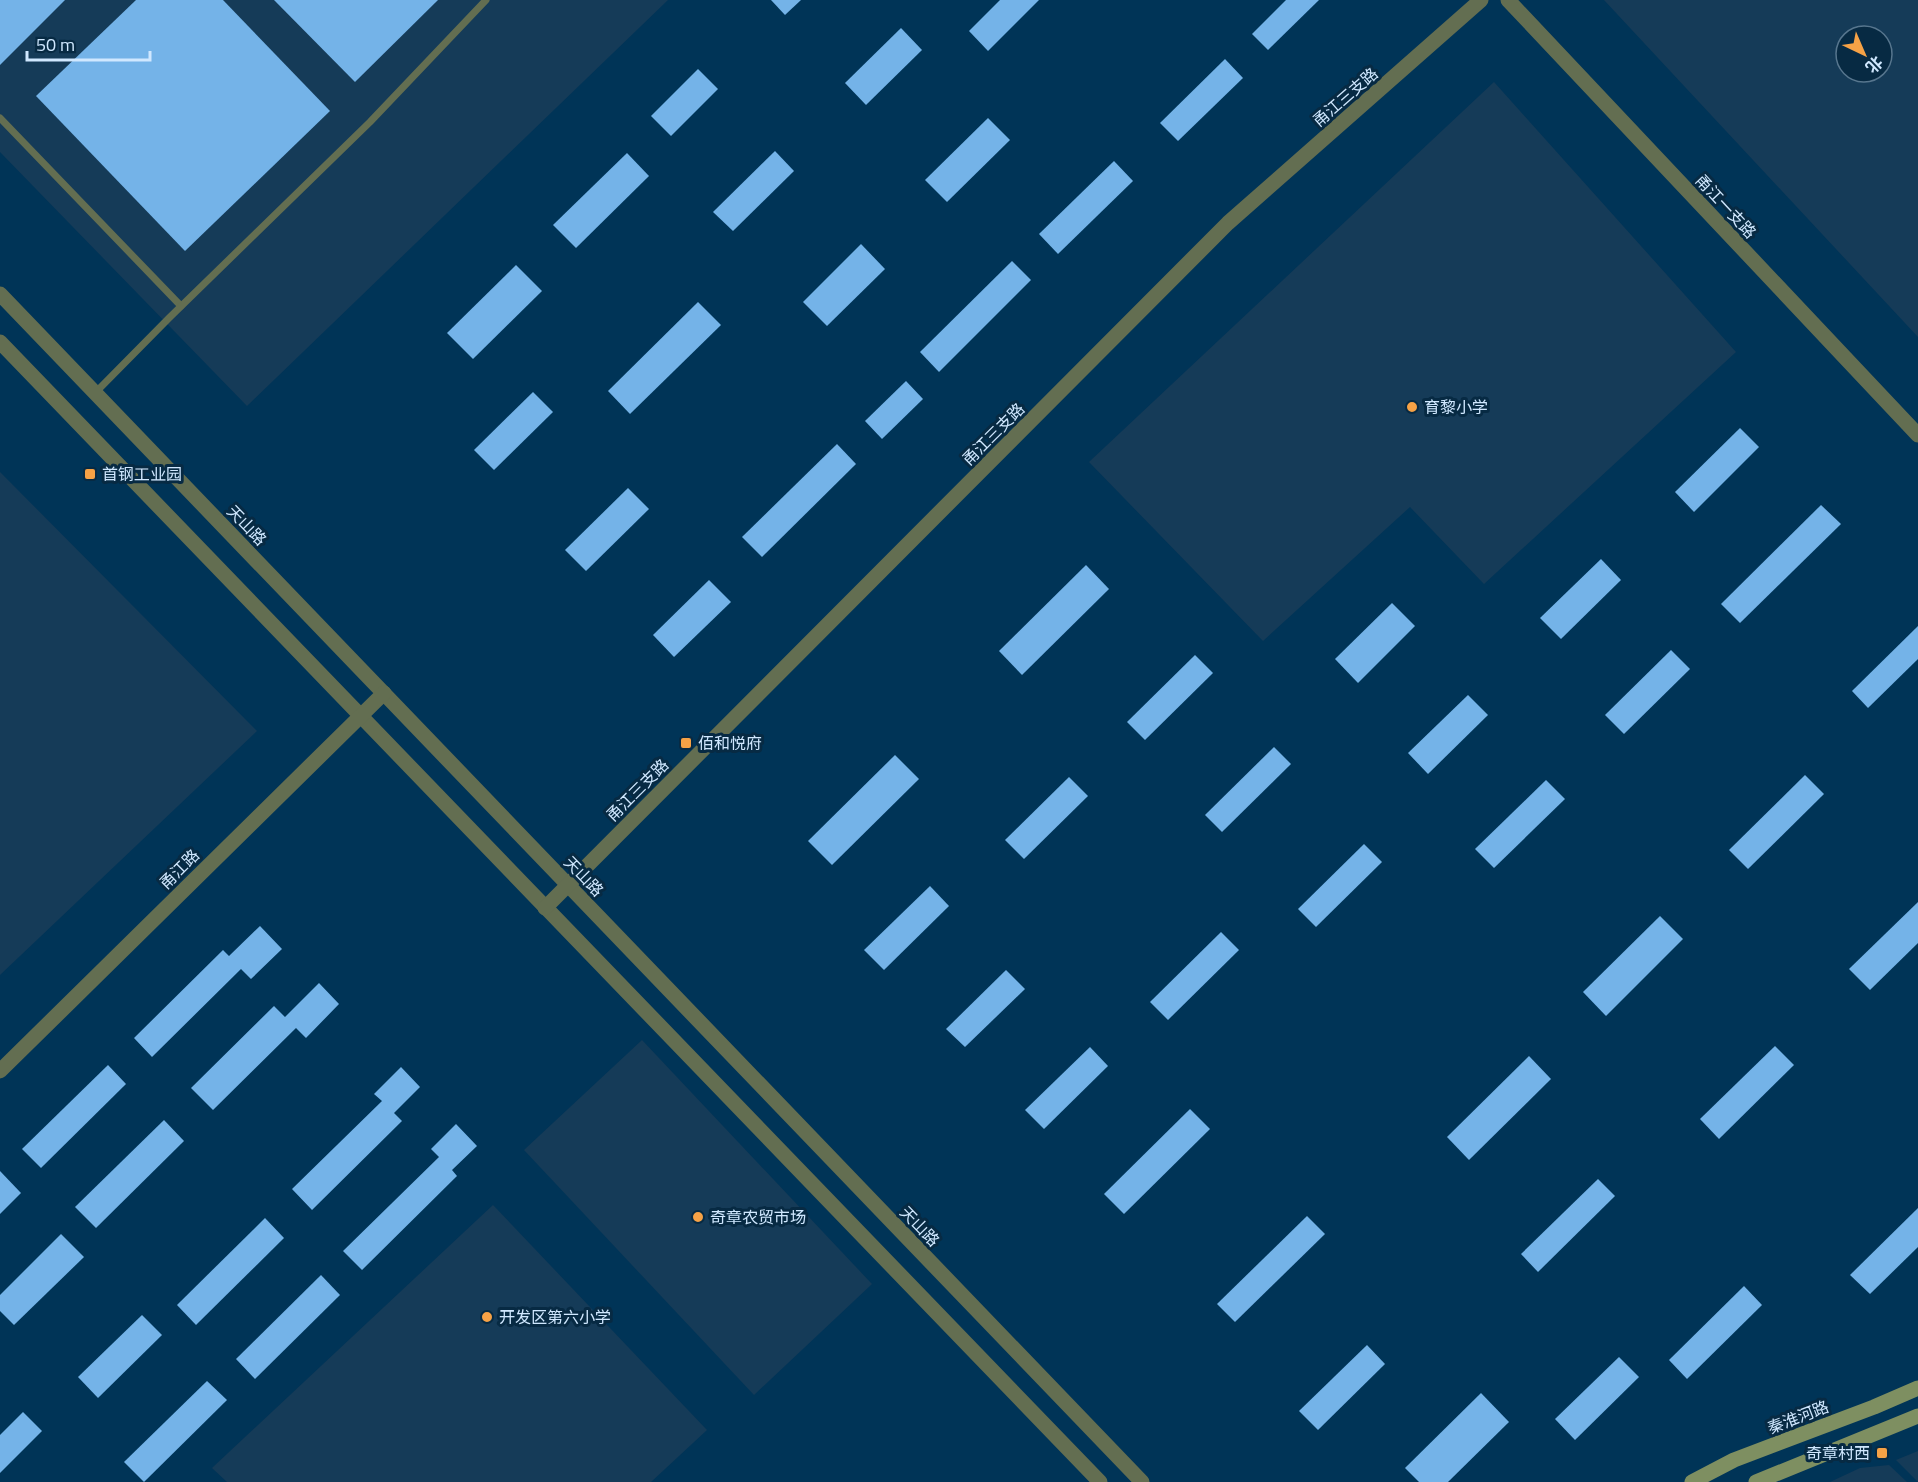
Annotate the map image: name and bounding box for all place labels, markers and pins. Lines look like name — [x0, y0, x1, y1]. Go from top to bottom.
place label: 育黎小学 — [1424, 395, 1488, 419]
marker: 育黎小学 — [1405, 400, 1419, 414]
place label: 首钢工业园 — [102, 462, 182, 486]
marker: 首钢工业园 — [83, 467, 97, 481]
place label: 佰和悦府 — [698, 731, 762, 755]
marker: 佰和悦府 — [679, 736, 693, 750]
place label: 奇章农贸市场 — [710, 1205, 806, 1229]
marker: 奇章农贸市场 — [691, 1210, 705, 1224]
place label: 开发区第六小学 — [499, 1305, 611, 1329]
marker: 开发区第六小学 — [480, 1310, 494, 1324]
place label: 奇章村西 — [1806, 1441, 1870, 1465]
marker: 奇章村西 — [1875, 1446, 1889, 1460]

